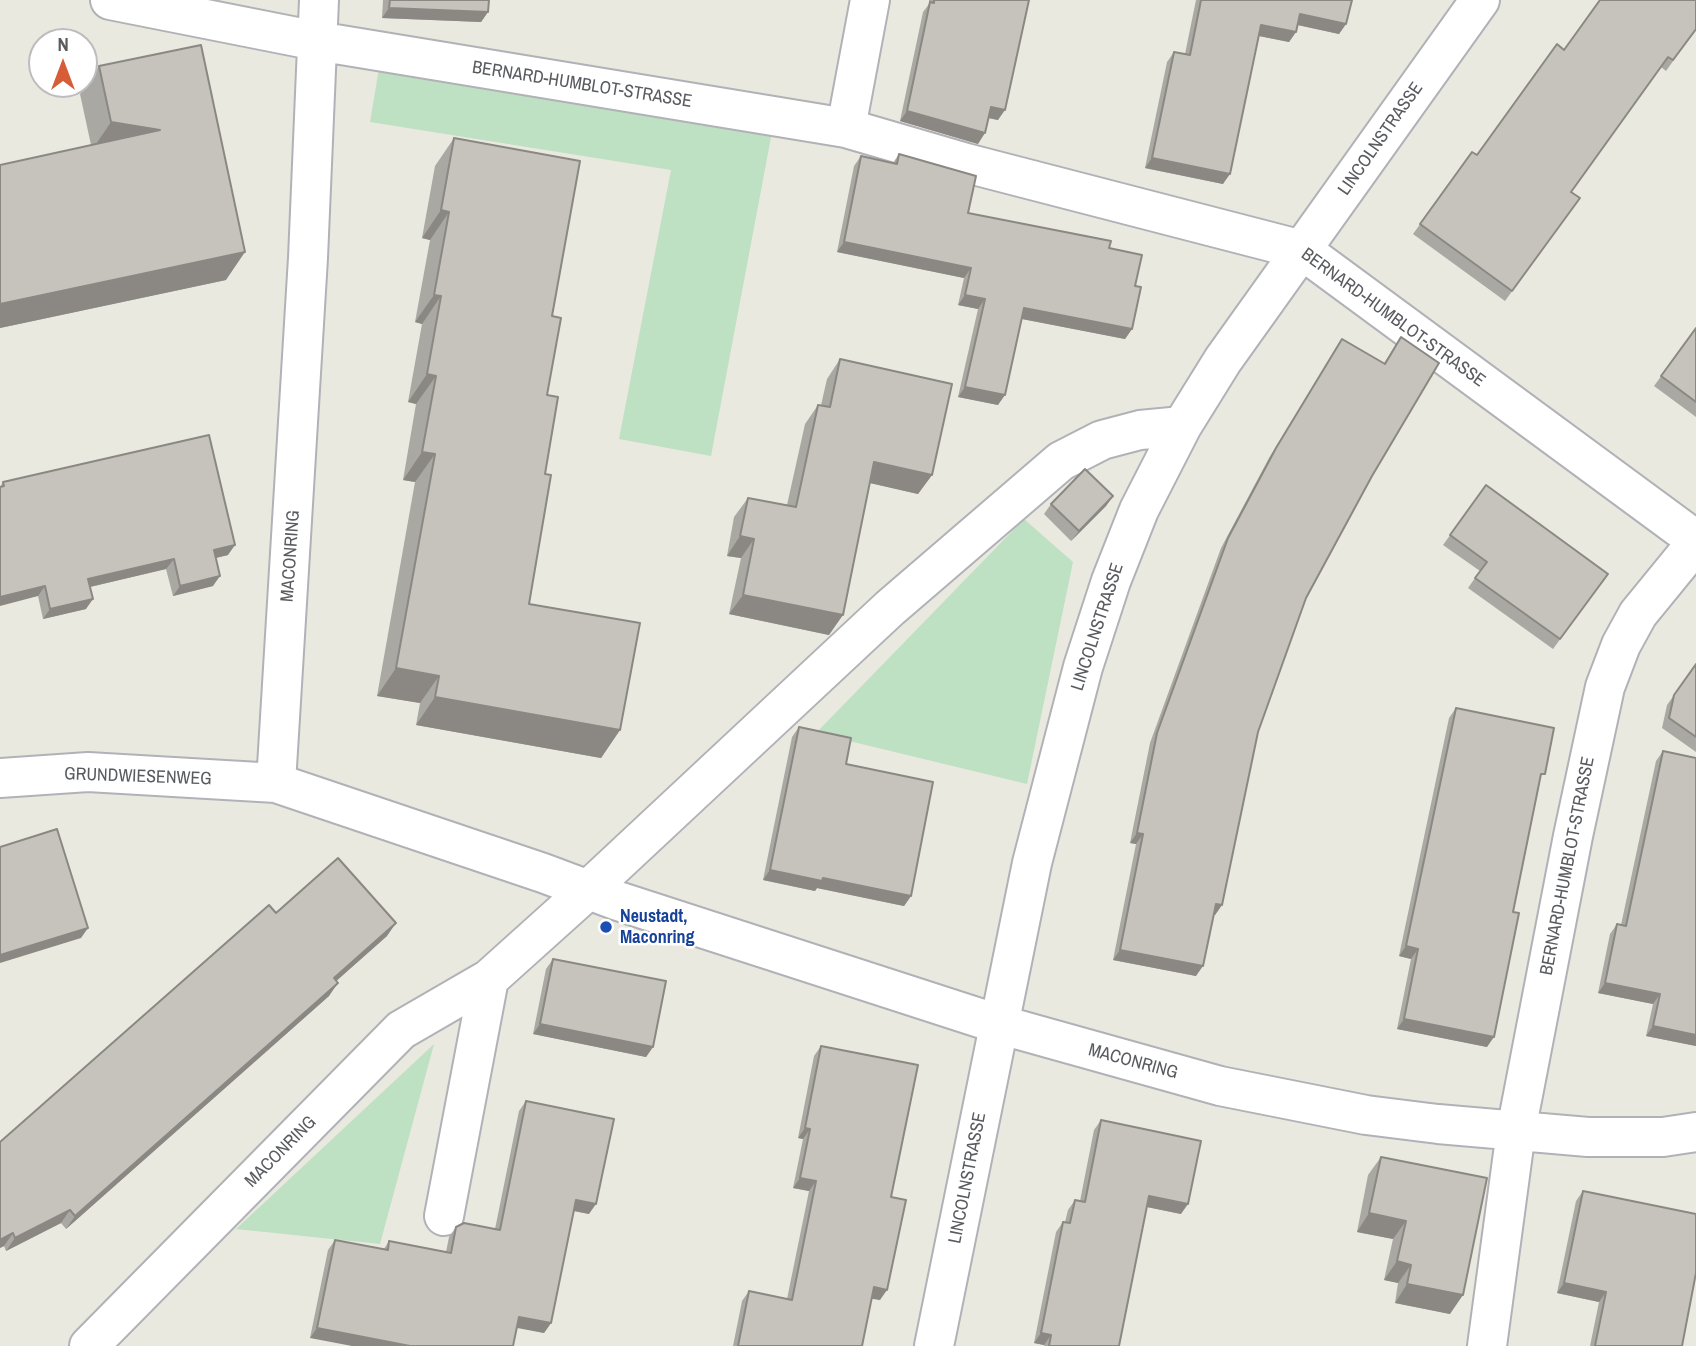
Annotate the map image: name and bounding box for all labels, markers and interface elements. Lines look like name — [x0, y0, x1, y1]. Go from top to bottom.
north arrow — [28, 28, 98, 98]
text: N — [57, 31, 69, 57]
street label: BERNARD-HUMBLOT-STRASSE — [471, 57, 693, 113]
street label: LINCOLNSTRASSE — [1334, 78, 1428, 200]
street label: BERNARD-HUMBLOT-STRASSE — [1297, 244, 1489, 392]
street label: MACONRING — [277, 509, 305, 603]
street label: LINCOLNSTRASSE — [1067, 560, 1129, 694]
street label: BERNARD-HUMBLOT-STRASSE — [1536, 755, 1600, 977]
street label: GRUNDWIESENWEG — [64, 764, 212, 790]
place label: Neustadt, Maconring — [620, 906, 695, 948]
marker: Neustadt, Maconring — [598, 919, 614, 935]
street label: MACONRING — [1086, 1040, 1180, 1084]
street label: LINCOLNSTRASSE — [945, 1111, 991, 1245]
street label: MACONRING — [241, 1112, 321, 1192]

